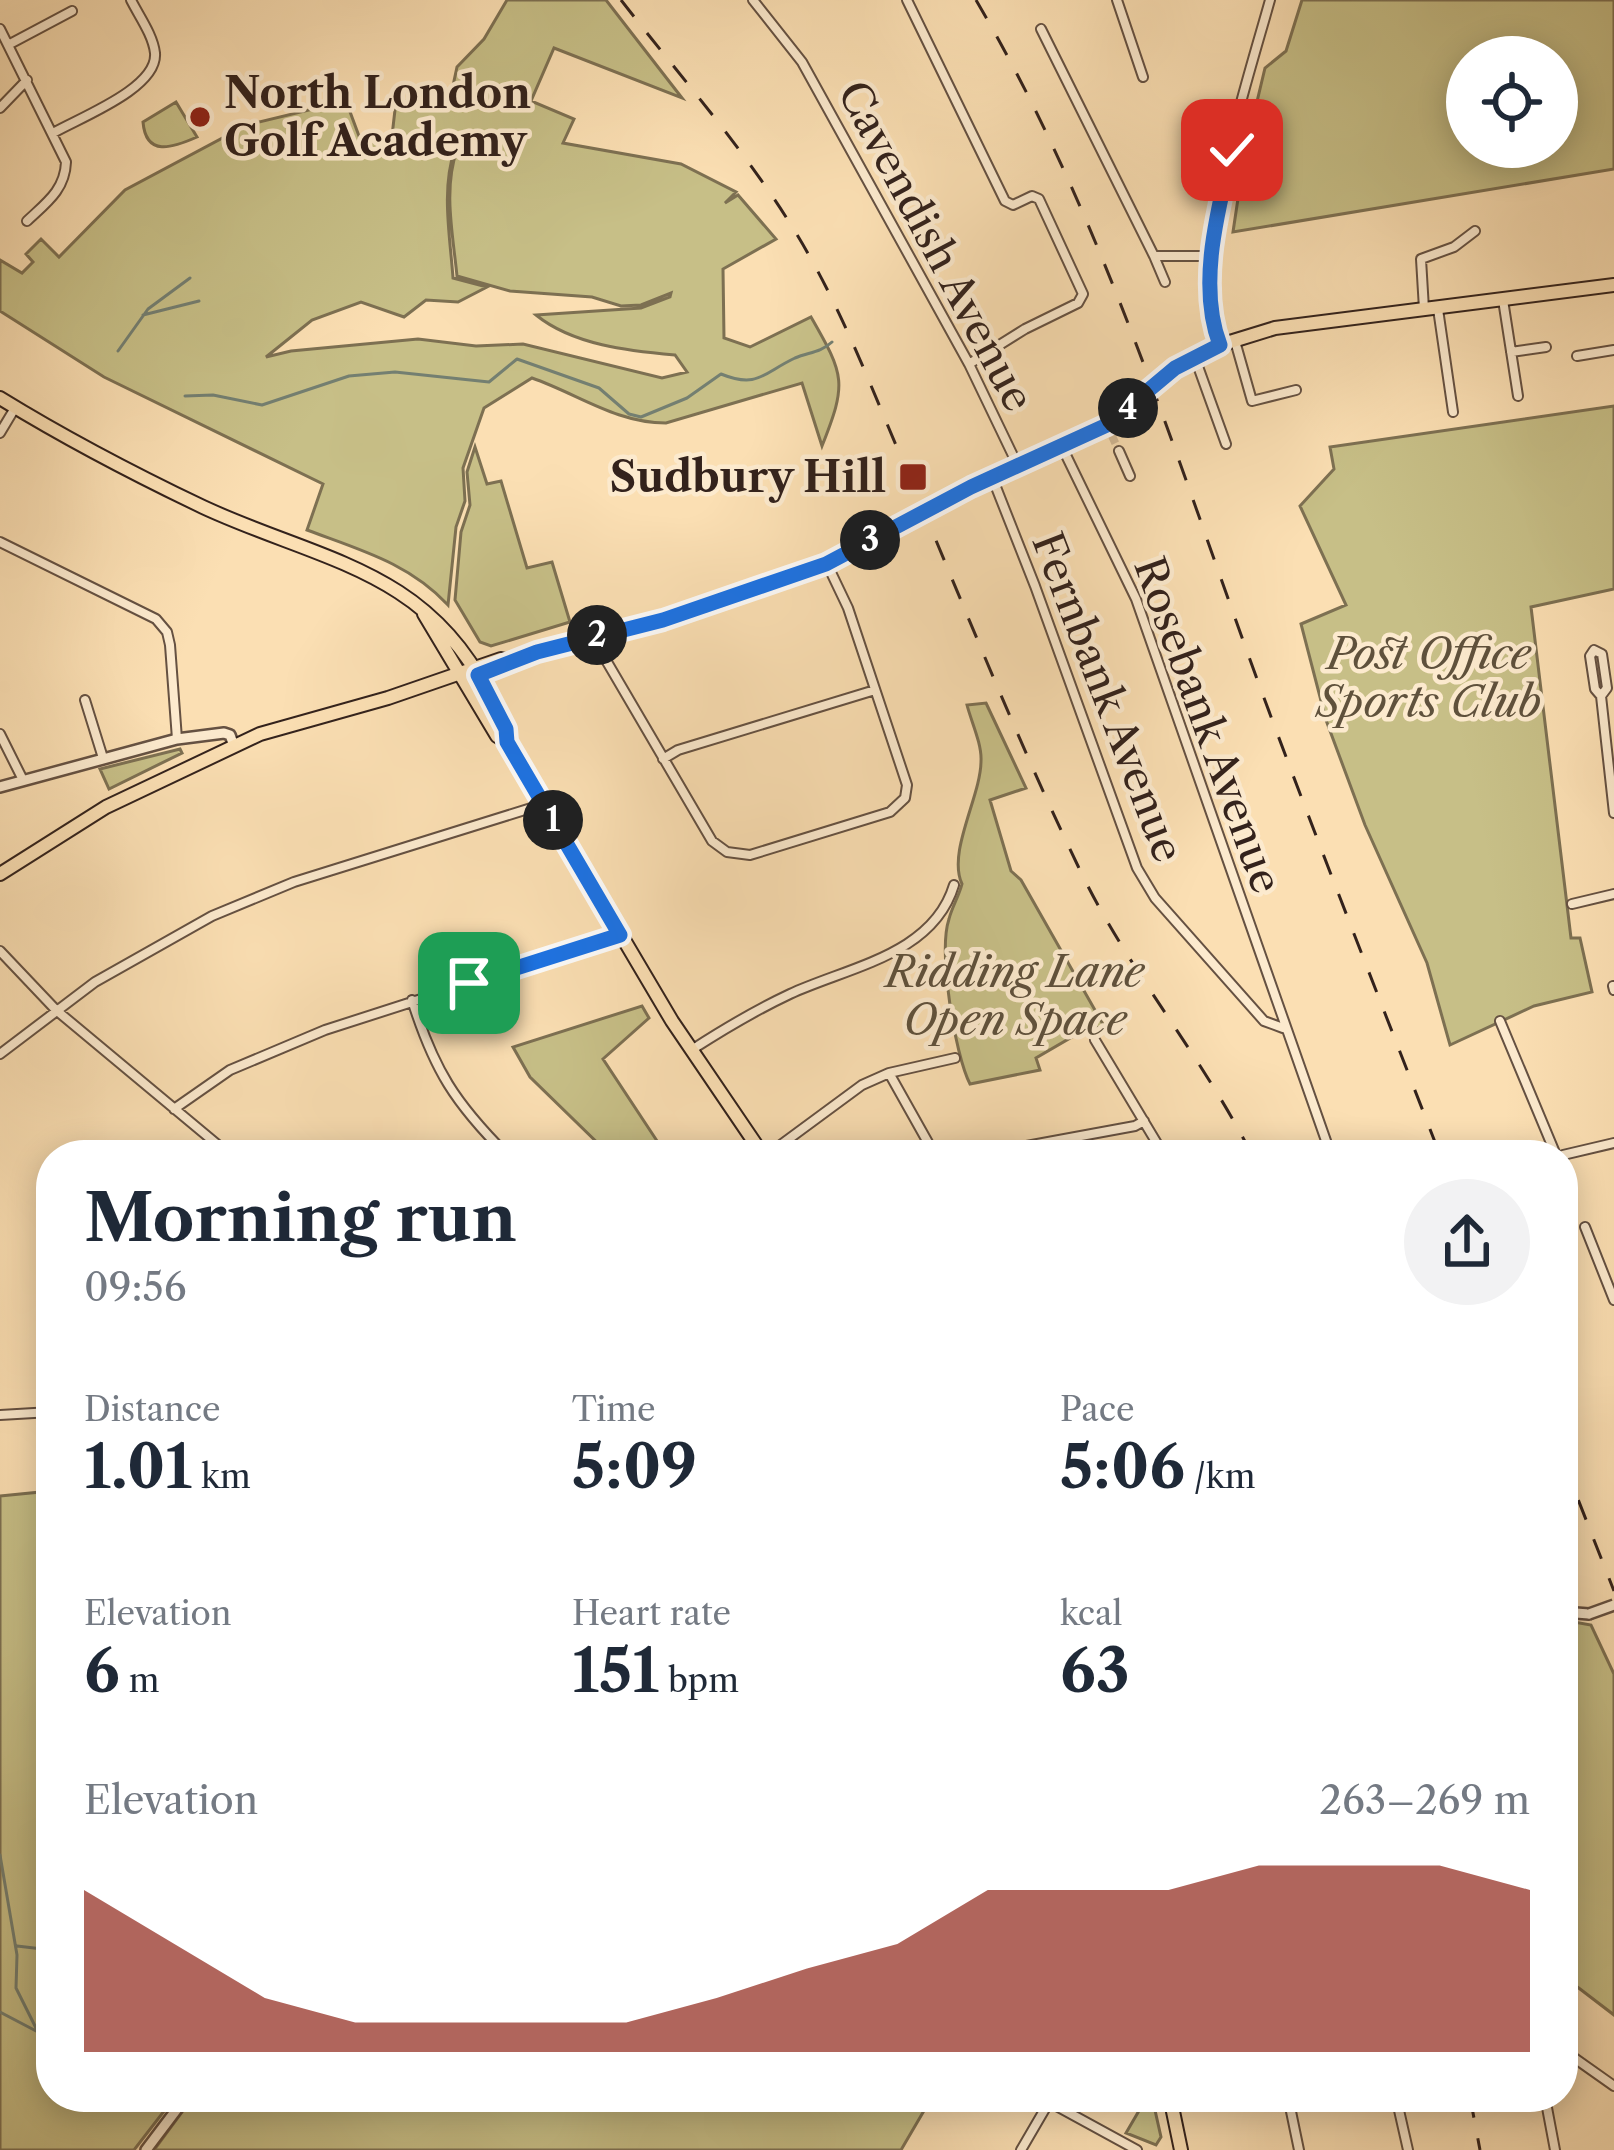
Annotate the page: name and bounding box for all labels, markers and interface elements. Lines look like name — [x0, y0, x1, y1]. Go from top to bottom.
map controls — [1446, 36, 1578, 168]
button: locate — [1446, 36, 1578, 168]
place label: North London Golf Academy — [224, 67, 531, 167]
street label: Cavendish Avenue — [827, 72, 1045, 420]
pin — [1181, 99, 1283, 201]
marker: North London Golf Academy — [187, 104, 213, 130]
icon: check — [1199, 117, 1265, 183]
pin: 4 — [1098, 378, 1158, 438]
text: 4 — [1118, 387, 1138, 428]
place label: Sudbury Hill — [610, 451, 886, 503]
marker: Sudbury Hill — [897, 461, 929, 493]
pin: 3 — [840, 510, 900, 570]
text: 3 — [861, 519, 879, 560]
street label: Fernbank Avenue — [1021, 525, 1195, 869]
street label: Rosebank Avenue — [1123, 550, 1293, 900]
pin: 2 — [567, 605, 627, 665]
text: 2 — [587, 614, 607, 655]
park label: Post Office Sports Club — [1314, 628, 1541, 728]
pin: 1 — [523, 790, 583, 850]
text: 1 — [546, 799, 560, 840]
pin — [418, 932, 520, 1034]
park label: Ridding Lane Open Space — [883, 946, 1146, 1046]
icon: arrive — [436, 950, 502, 1016]
text: Morning run — [84, 1177, 517, 1258]
button: share — [1404, 1179, 1530, 1305]
text: 09:56 — [84, 1263, 187, 1311]
text: Distance — [84, 1389, 221, 1430]
text: Time — [572, 1389, 655, 1430]
text: Pace — [1060, 1389, 1135, 1430]
text: 1.01 — [84, 1430, 192, 1504]
text: 5:09 — [572, 1430, 697, 1504]
text: 5:06 — [1060, 1430, 1185, 1504]
text: km — [192, 1456, 251, 1497]
text: /km — [1185, 1456, 1256, 1497]
text: Elevation — [84, 1593, 231, 1634]
text: Heart rate — [572, 1593, 731, 1634]
text: kcal — [1060, 1593, 1122, 1634]
text: 6 — [84, 1634, 120, 1708]
text: 151 — [572, 1634, 659, 1708]
text: 63 — [1060, 1634, 1130, 1708]
text: m — [120, 1660, 159, 1701]
text: bpm — [659, 1660, 739, 1701]
text: Elevation — [84, 1776, 258, 1824]
text: 263–269 m — [1319, 1776, 1530, 1824]

